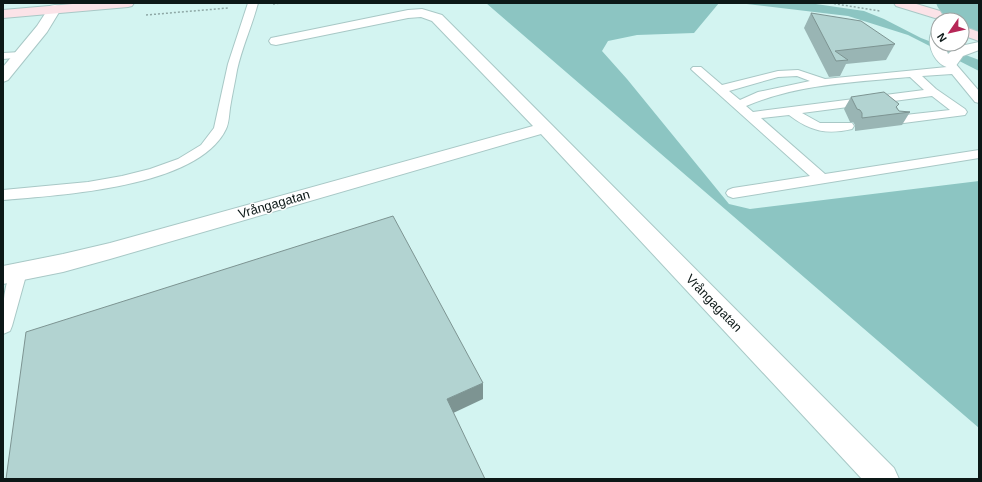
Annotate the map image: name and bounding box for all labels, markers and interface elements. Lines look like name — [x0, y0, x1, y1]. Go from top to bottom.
north arrow — [930, 12, 970, 52]
text: N — [934, 31, 949, 44]
street label: Vrångagatan — [236, 187, 312, 221]
street label: Vrångagatan — [683, 271, 745, 335]

